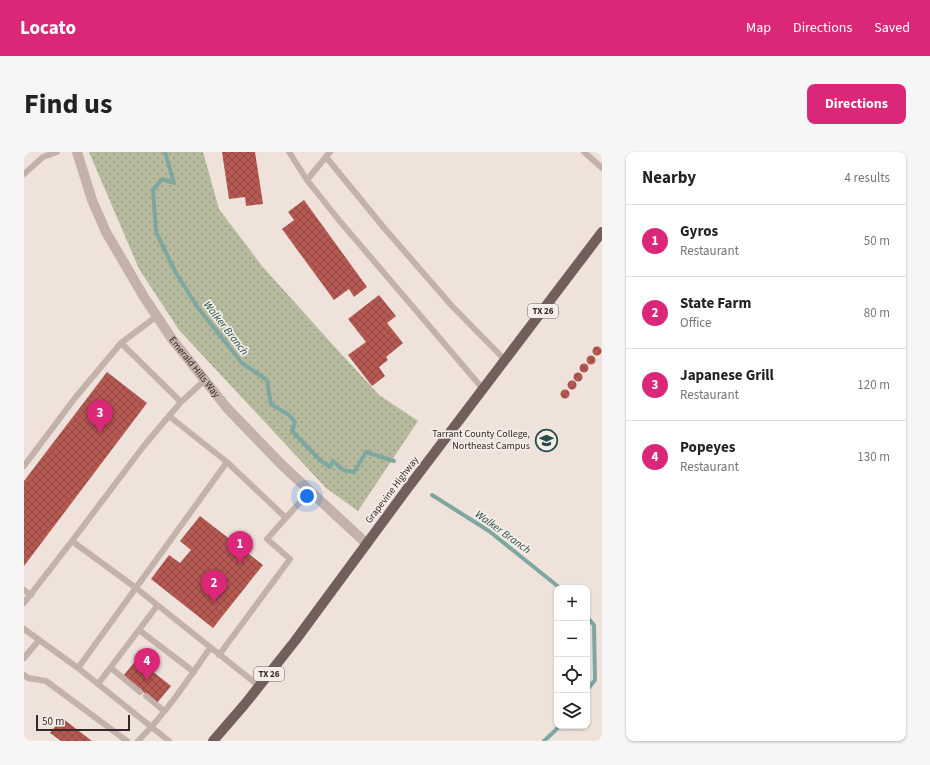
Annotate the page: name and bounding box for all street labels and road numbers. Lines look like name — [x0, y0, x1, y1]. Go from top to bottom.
road number: TX 26 — [528, 304, 558, 318]
street label: Emerald Hills Way — [166, 334, 223, 401]
street label: Grapevine Highway — [362, 453, 422, 526]
road number: TX 26 — [254, 667, 284, 681]

